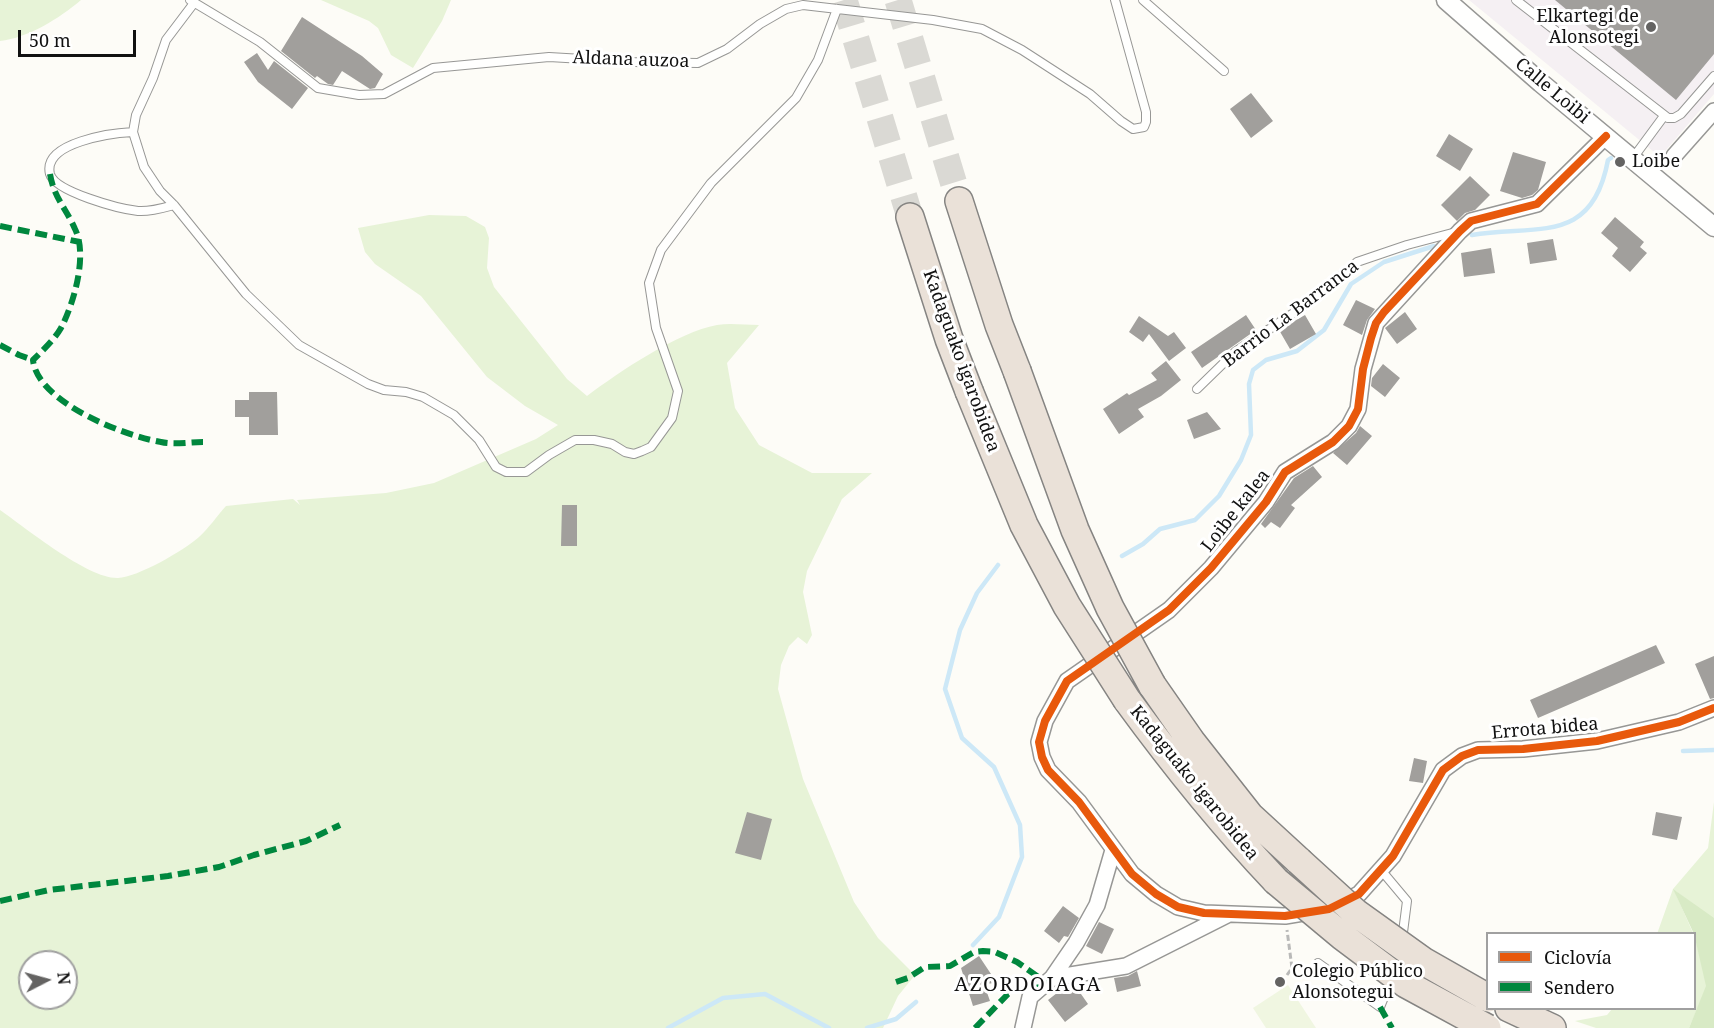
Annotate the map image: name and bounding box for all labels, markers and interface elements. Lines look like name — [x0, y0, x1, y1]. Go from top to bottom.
place label: Elkartegi de Alonsotegi — [1536, 6, 1639, 48]
scale bar — [21, 18, 140, 56]
marker: Elkartegi de Alonsotegi — [1644, 20, 1658, 34]
text: 50 m — [29, 28, 71, 52]
street label: Aldana auzoa — [572, 47, 690, 73]
street label: Calle Loibi — [1510, 54, 1594, 128]
place label: Loibe — [1632, 151, 1680, 173]
marker: Loibe — [1613, 155, 1627, 169]
street label: Barrio La Barranca — [1219, 256, 1363, 372]
street label: Kadaguako igarobidea — [918, 267, 1004, 455]
street label: Loibe kalea — [1197, 465, 1275, 557]
street label: Kadaguako igarobidea — [1125, 701, 1263, 865]
street label: Errota bidea — [1491, 714, 1599, 744]
legend — [1486, 932, 1696, 1010]
text: Ciclovía — [1544, 945, 1612, 969]
north arrow — [18, 950, 78, 1010]
place label: Colegio Público Alonsotegui — [1292, 961, 1423, 1004]
text: N — [52, 971, 76, 986]
district label: AZORDOIAGA — [954, 973, 1102, 997]
marker: Colegio Público Alonsotegui — [1273, 975, 1287, 989]
text: Sendero — [1544, 975, 1615, 999]

